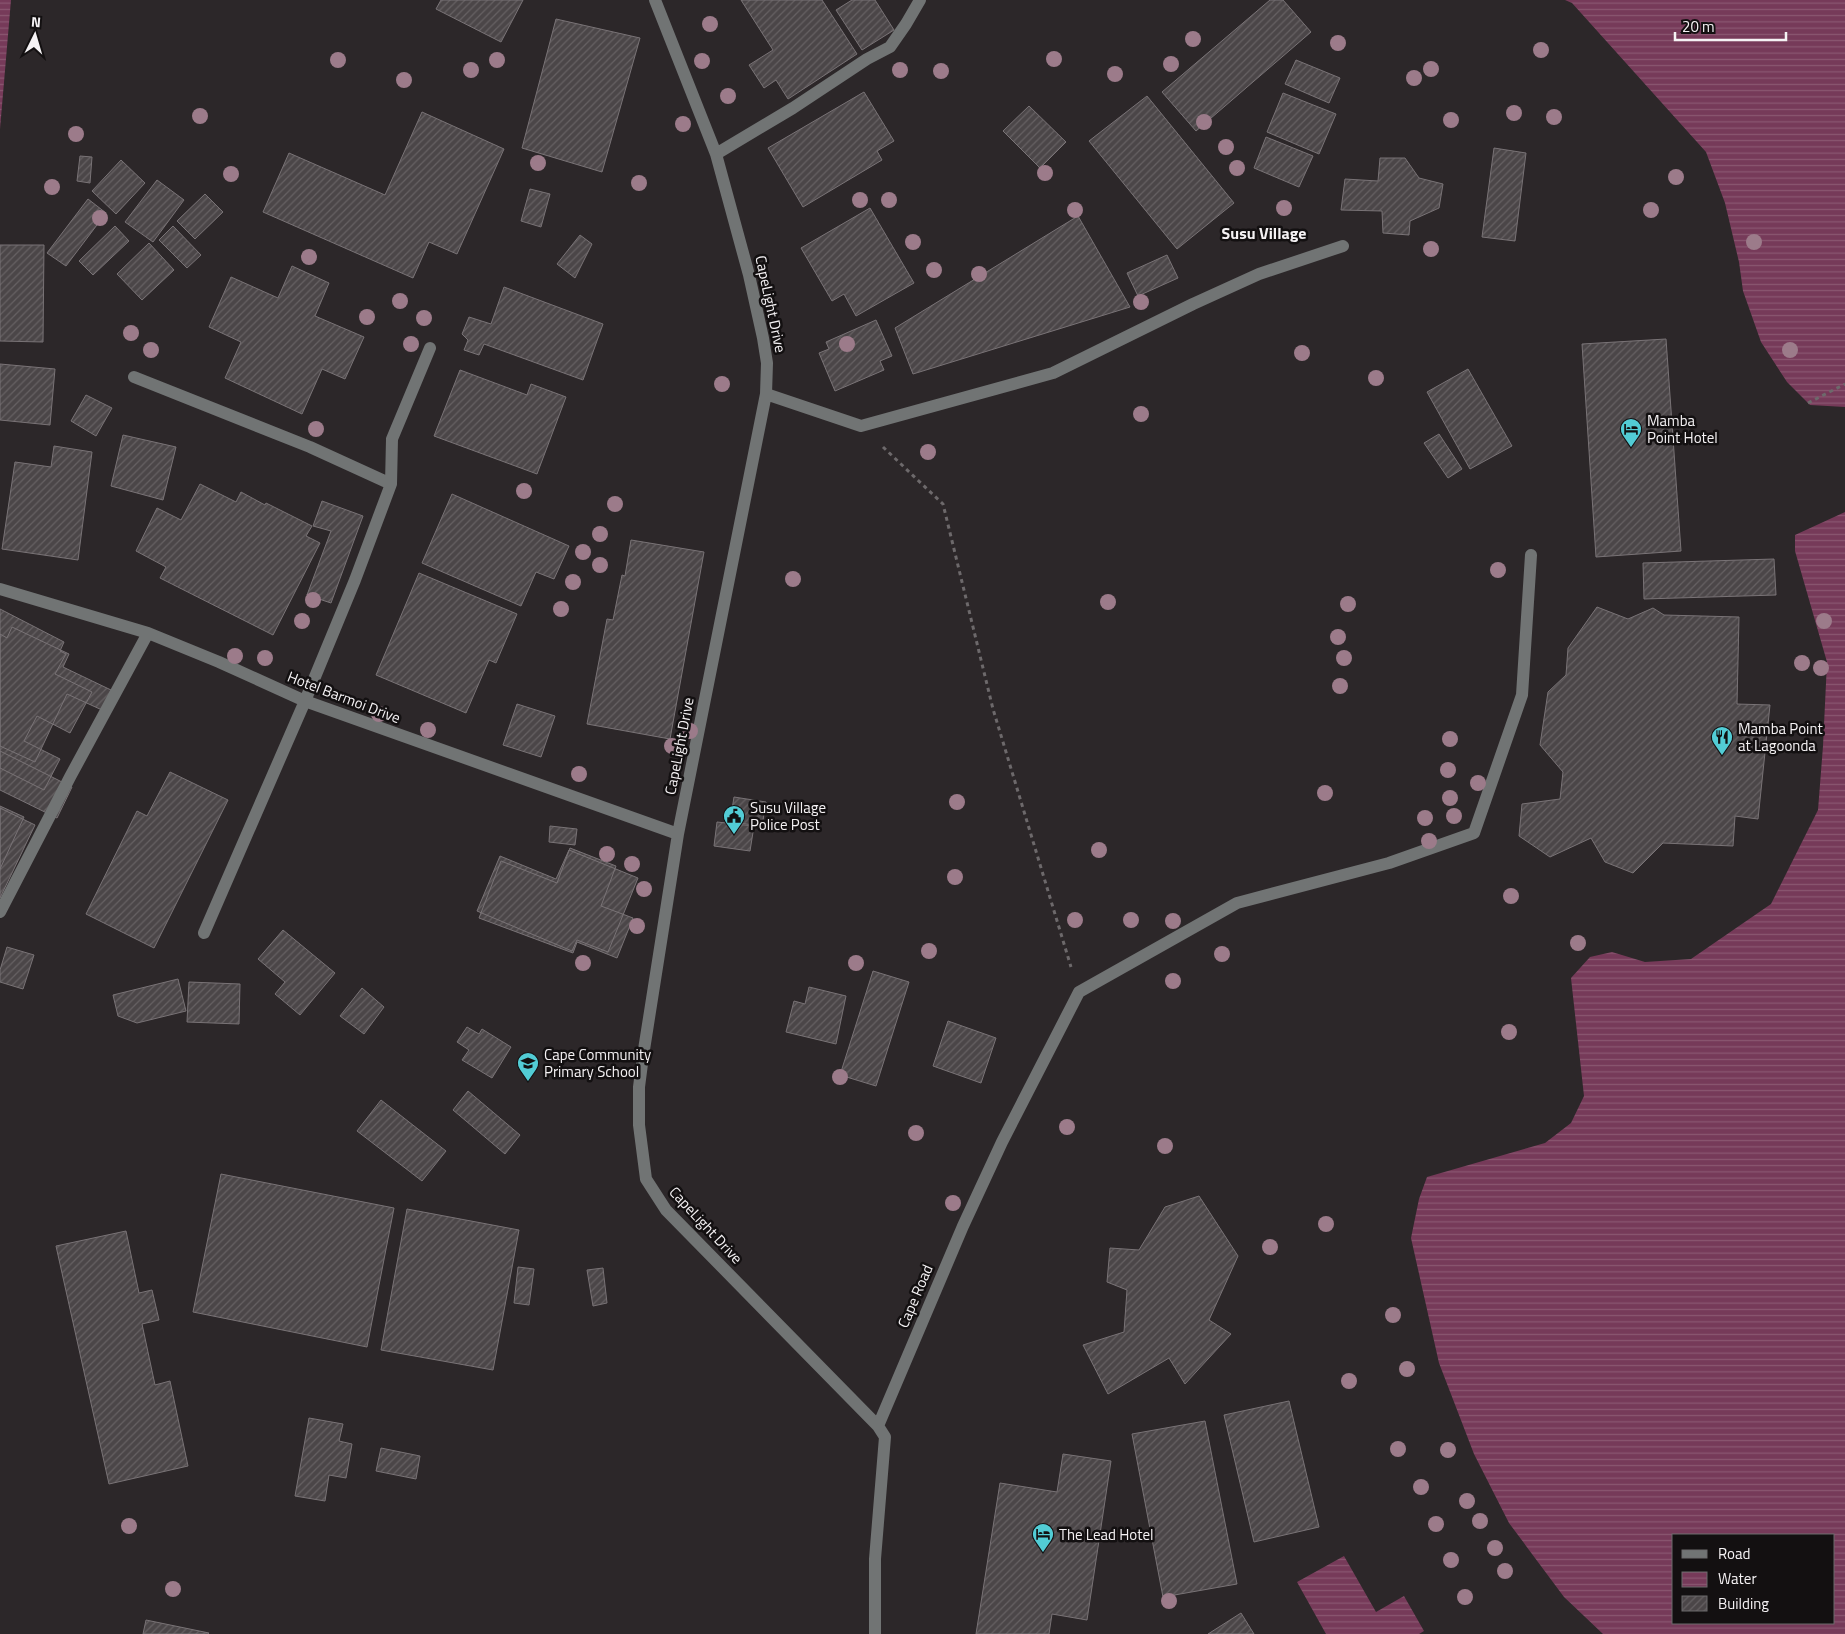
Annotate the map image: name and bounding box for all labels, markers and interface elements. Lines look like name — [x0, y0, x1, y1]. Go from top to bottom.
north arrow — [10, 10, 60, 60]
scale bar — [1675, 10, 1786, 42]
text: N — [30, 11, 42, 32]
text: 20 m — [1682, 15, 1715, 38]
district label: Susu Village — [1222, 221, 1306, 245]
street label: CapeLight Drive — [749, 253, 793, 355]
place label: Mamba Point Hotel — [1647, 409, 1718, 449]
hotel icon: Mamba Point Hotel — [1619, 417, 1643, 448]
street label: Hotel Barmoi Drive — [284, 665, 404, 729]
street label: CapeLight Drive — [658, 695, 700, 797]
place label: Mamba Point at Lagoonda — [1738, 717, 1823, 757]
restaurant icon: Mamba Point at Lagoonda — [1710, 725, 1734, 756]
place label: Susu Village Police Post — [750, 796, 826, 836]
public building icon: Susu Village Police Post — [722, 804, 746, 835]
place label: Cape Community Primary School — [544, 1043, 651, 1083]
school or university icon: Cape Community Primary School — [516, 1051, 540, 1082]
street label: CapeLight Drive — [664, 1181, 748, 1269]
street label: Cape Road — [891, 1261, 939, 1331]
hotel icon: The Lead Hotel — [1031, 1522, 1055, 1553]
place label: The Lead Hotel — [1059, 1523, 1153, 1546]
legend — [1672, 1534, 1835, 1624]
text: Road — [1718, 1542, 1750, 1565]
text: Water — [1718, 1567, 1757, 1590]
text: Building — [1718, 1592, 1769, 1615]

